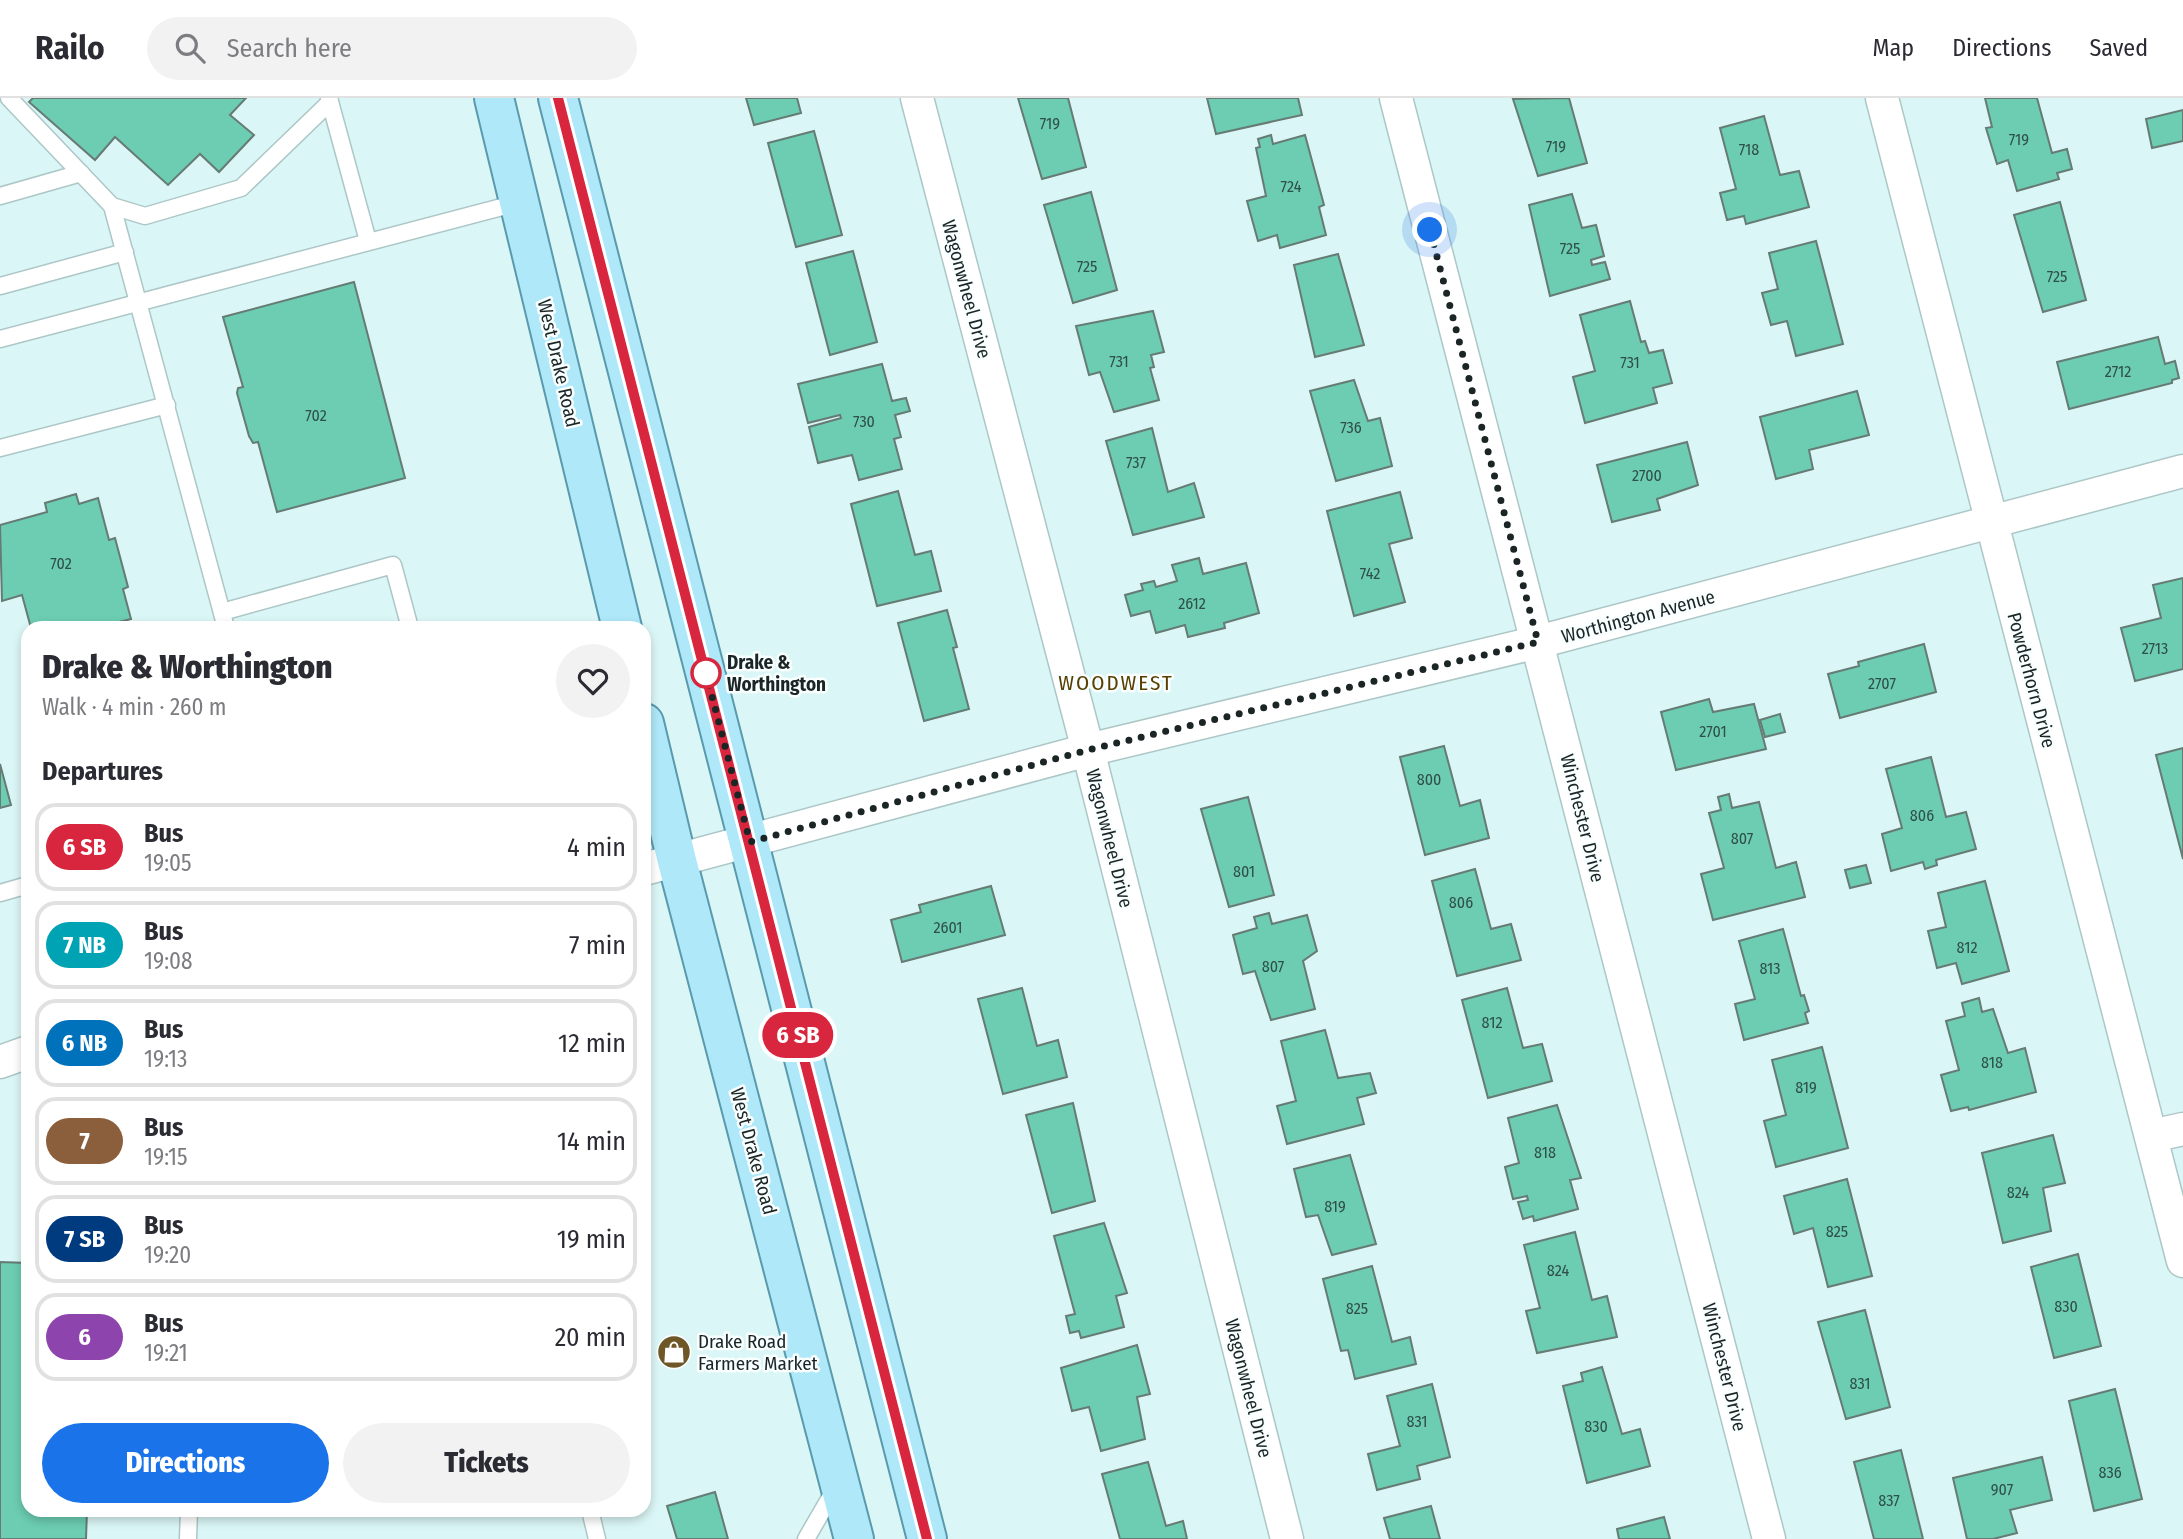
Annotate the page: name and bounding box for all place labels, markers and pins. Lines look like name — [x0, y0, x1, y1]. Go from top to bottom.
place label: Drake & Worthington — [727, 651, 826, 696]
marker: Drake & Worthington — [691, 658, 721, 688]
place label: Drake Road Farmers Market — [698, 1330, 819, 1375]
shop icon: Drake Road Farmers Market — [655, 1333, 693, 1371]

